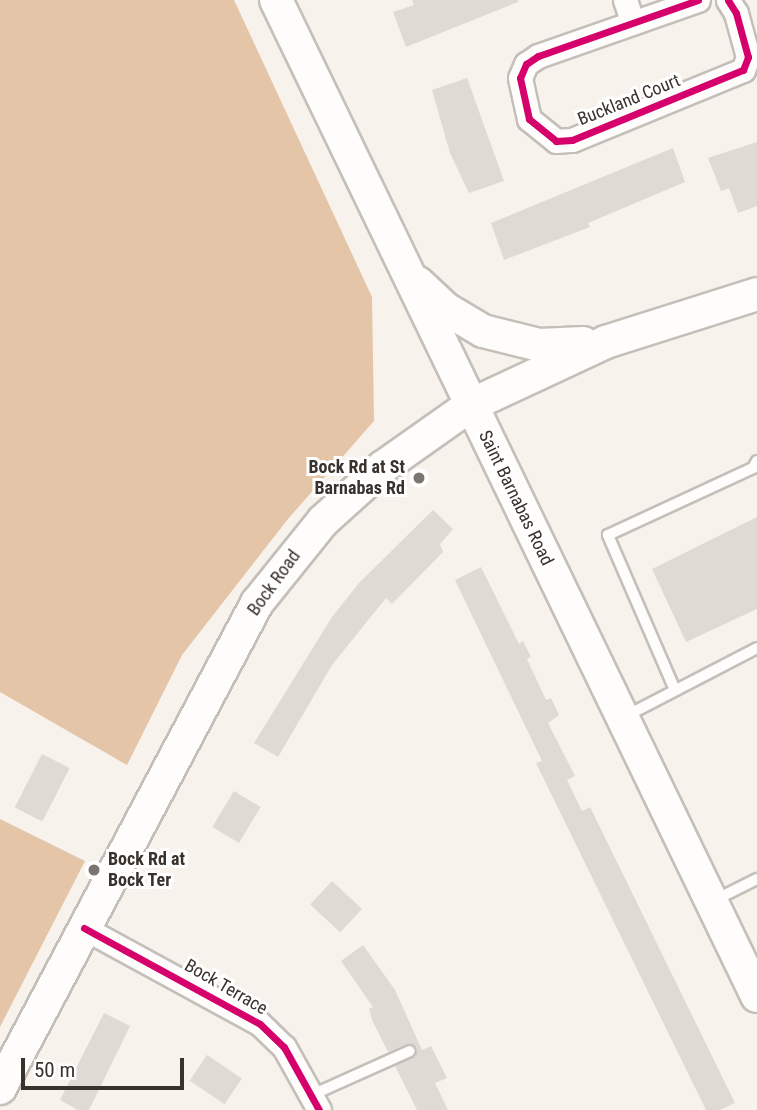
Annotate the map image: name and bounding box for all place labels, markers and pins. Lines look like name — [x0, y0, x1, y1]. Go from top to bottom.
place label: Bock Rd at St Barnabas Rd — [309, 457, 405, 500]
marker: Bock Rd at St Barnabas Rd — [411, 470, 427, 486]
place label: Bock Rd at Bock Ter — [108, 849, 185, 892]
marker: Bock Rd at Bock Ter — [86, 862, 102, 878]

